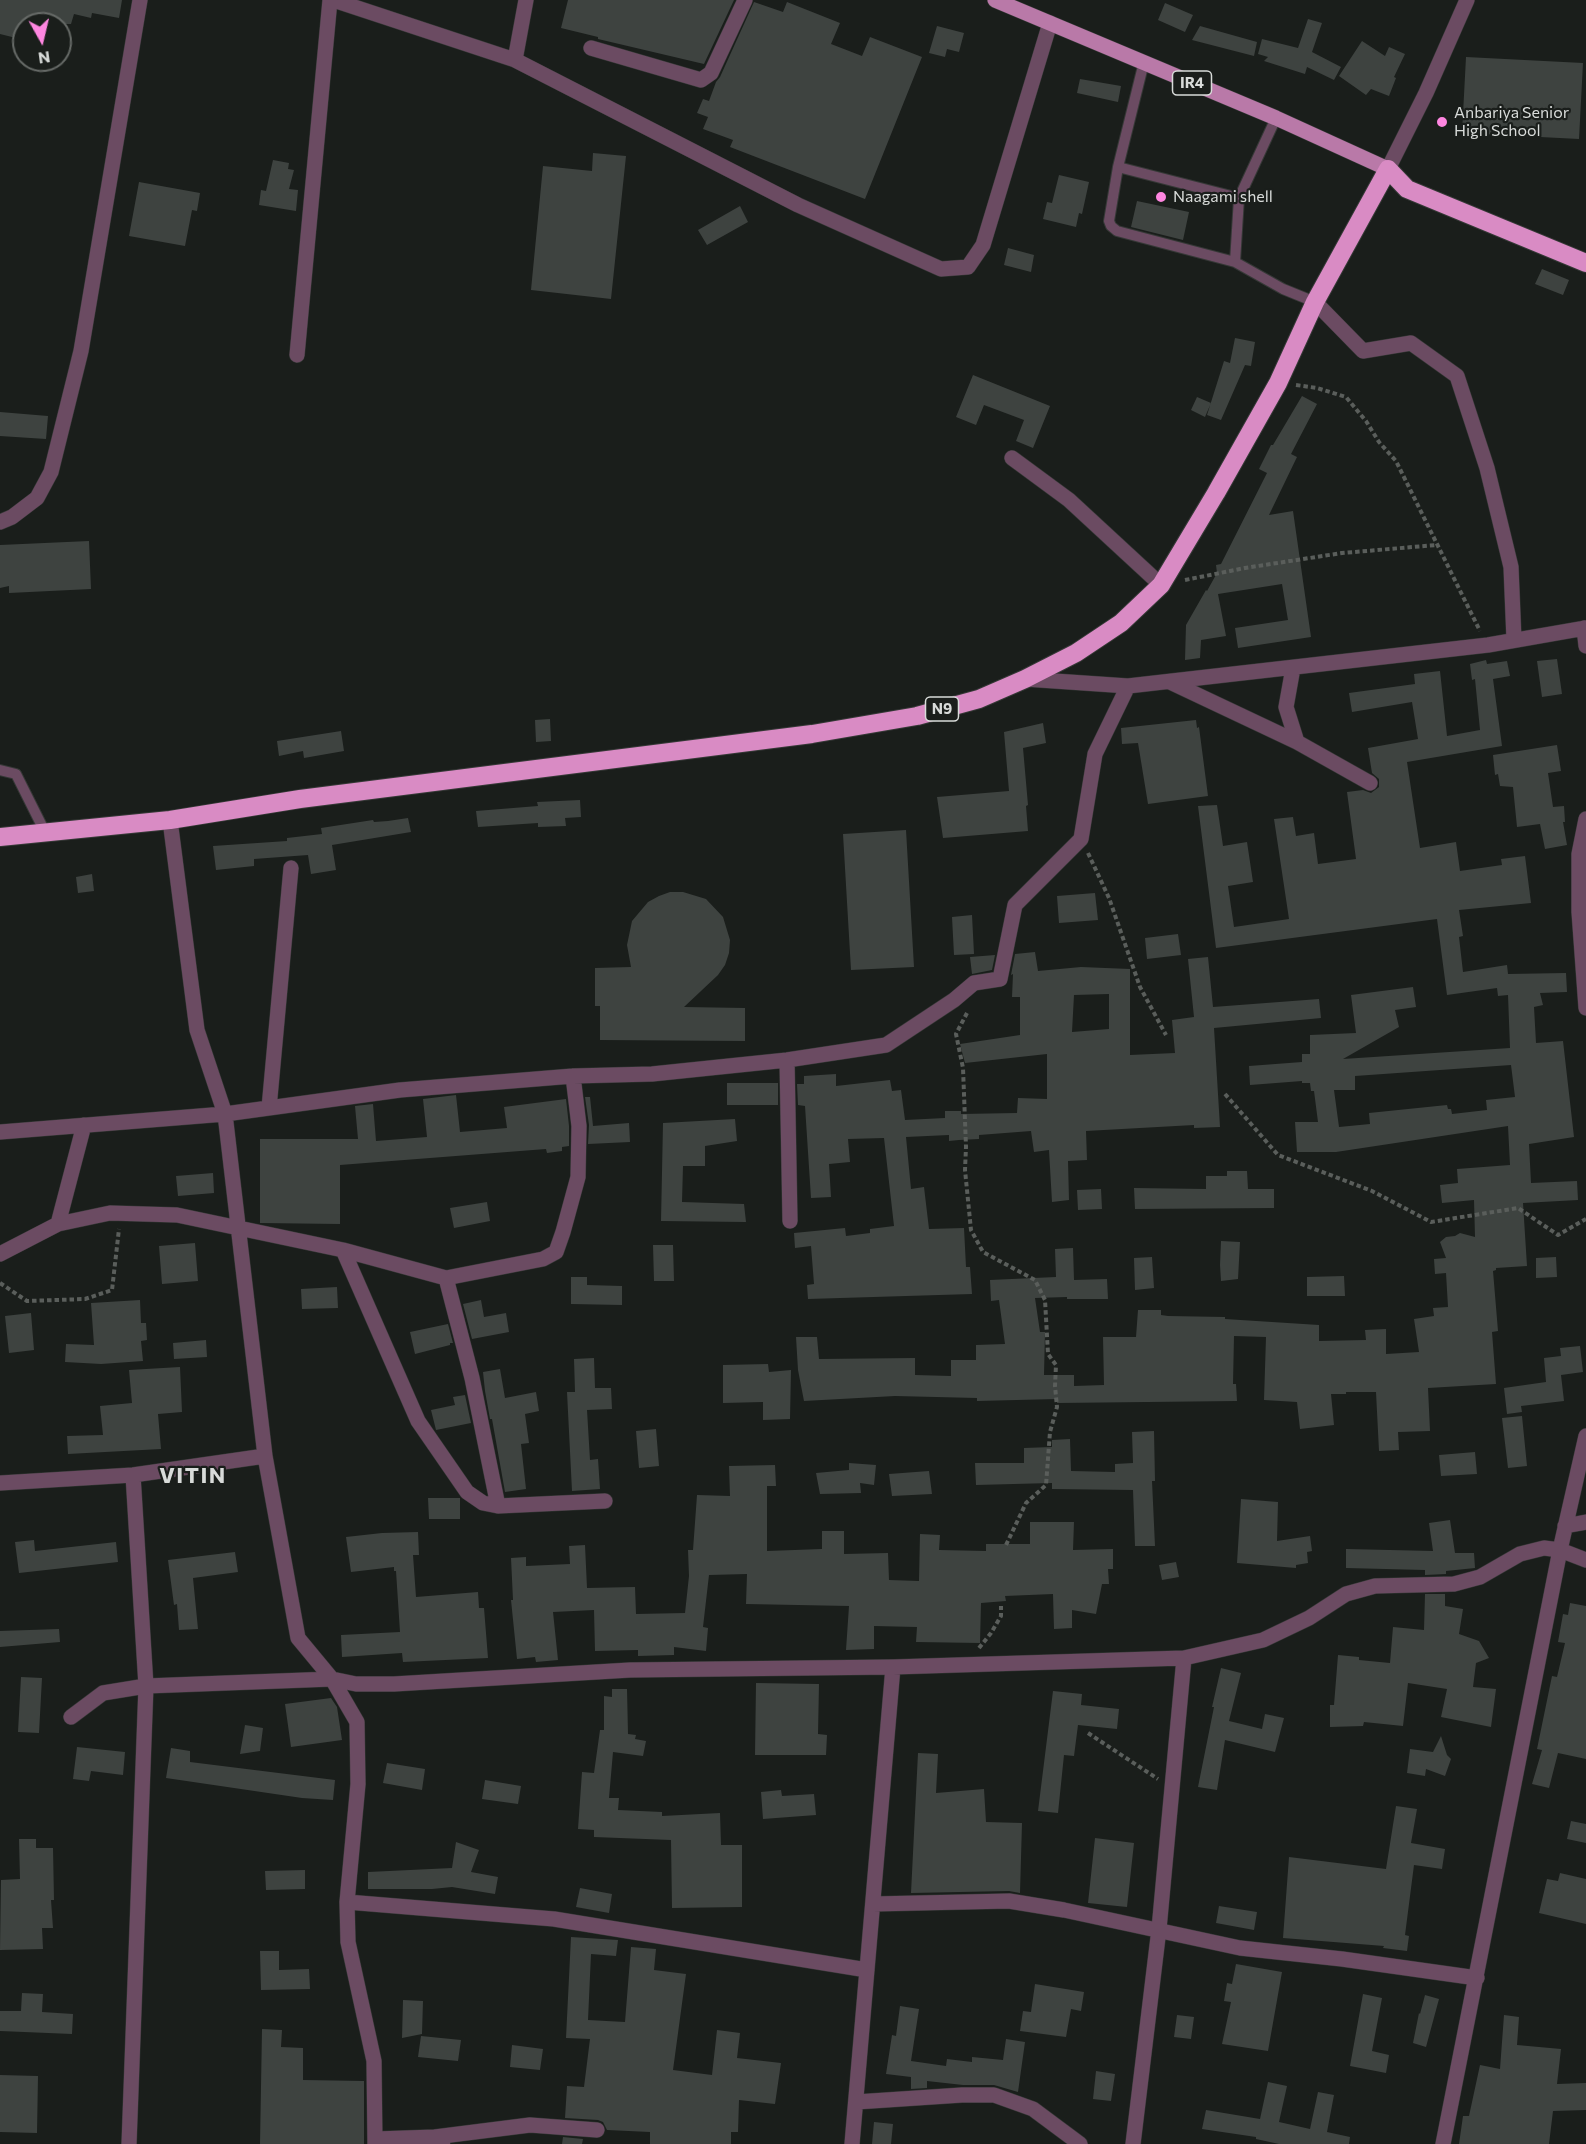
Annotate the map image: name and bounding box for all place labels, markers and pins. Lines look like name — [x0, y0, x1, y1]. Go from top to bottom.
place label: Anbariya Senior High School — [1454, 103, 1569, 141]
marker: Anbariya Senior High School — [1435, 115, 1449, 129]
place label: Naagami shell — [1173, 187, 1273, 207]
marker: Naagami shell — [1154, 190, 1168, 204]

